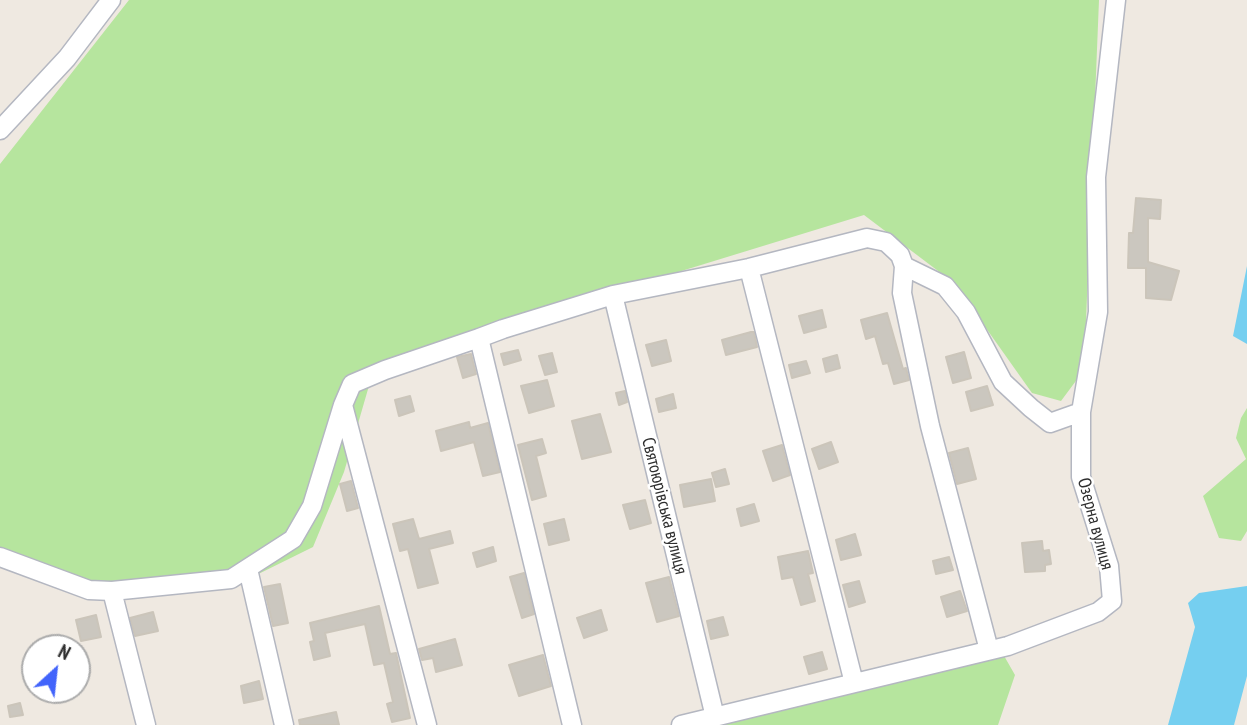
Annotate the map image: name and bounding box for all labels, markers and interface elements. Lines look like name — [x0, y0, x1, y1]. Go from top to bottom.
street label: Святоюрівська вулиця — [637, 435, 691, 577]
street label: Озерна вулиця — [1072, 476, 1118, 572]
north arrow — [21, 634, 91, 704]
text: N — [55, 639, 75, 665]

